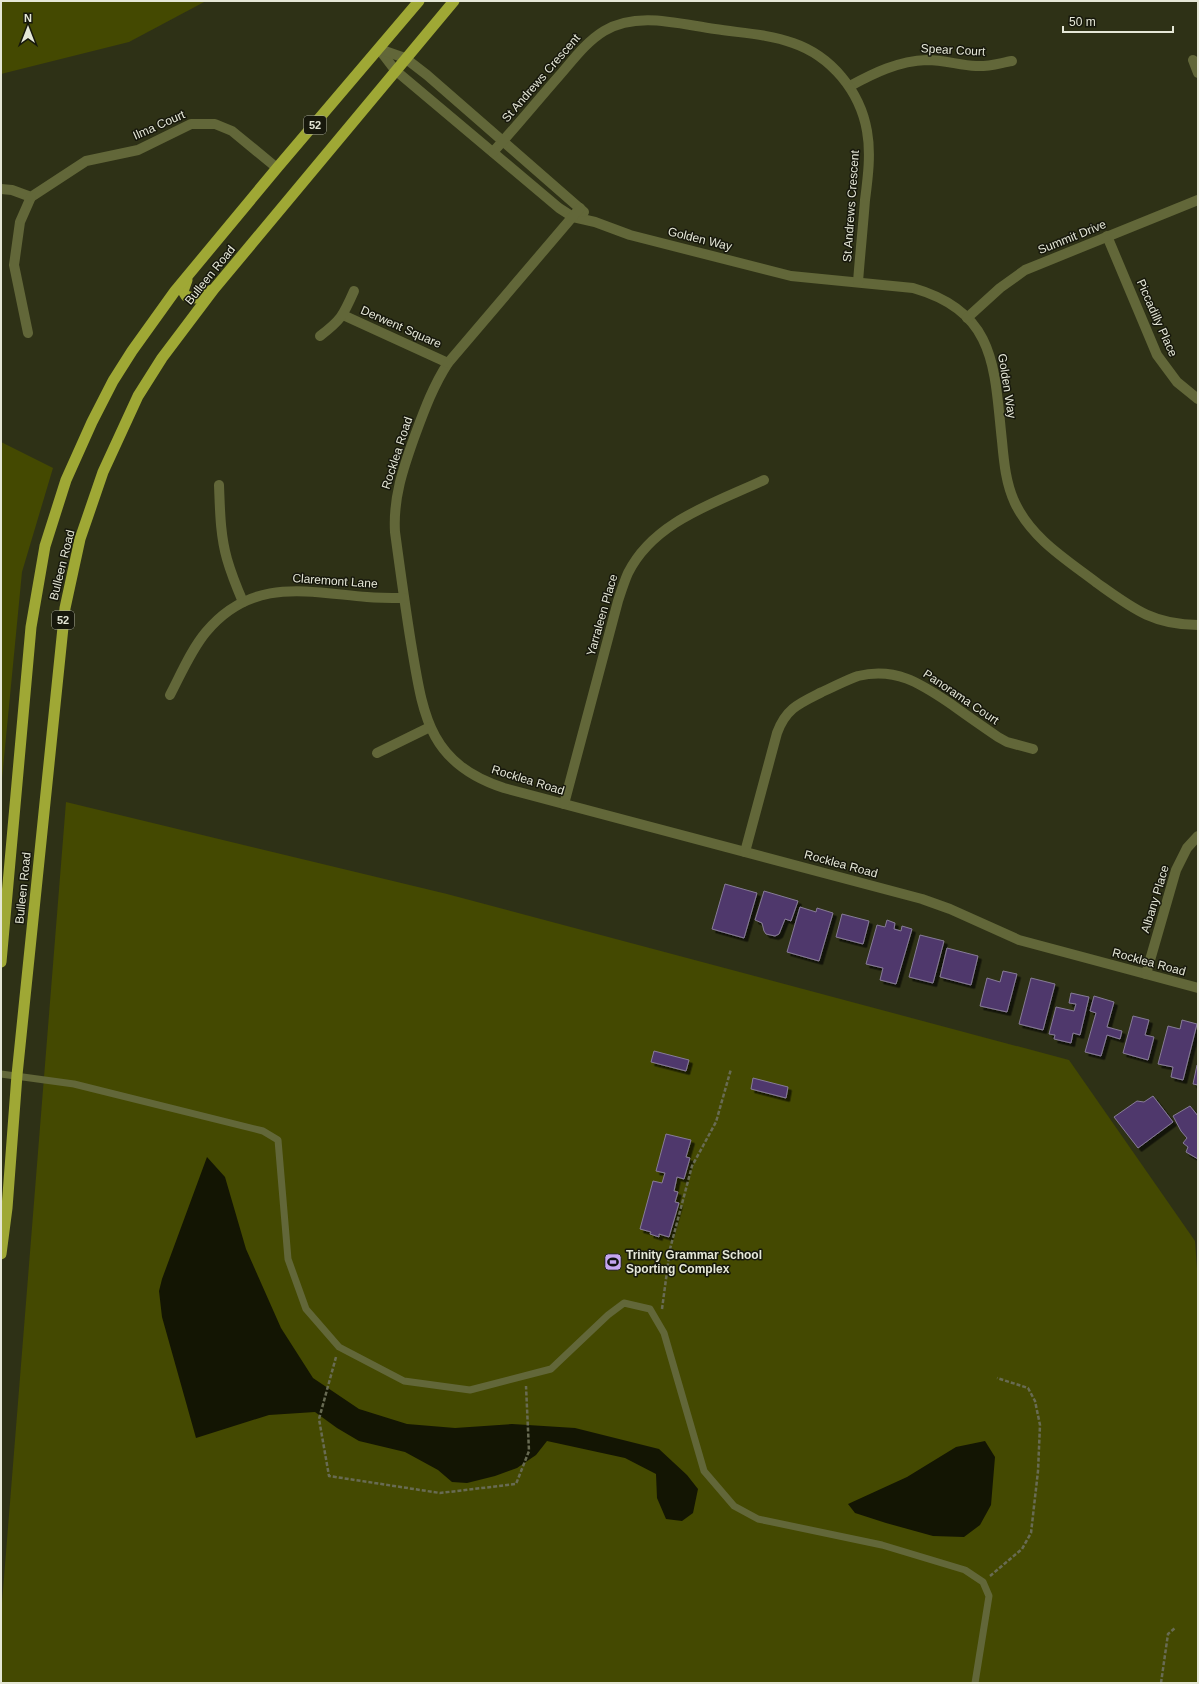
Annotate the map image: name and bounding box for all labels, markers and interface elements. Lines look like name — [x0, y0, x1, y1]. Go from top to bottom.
north arrow — [8, 8, 48, 48]
scale bar — [1063, 8, 1173, 34]
text: N — [24, 12, 32, 24]
text: 50 m — [1069, 15, 1096, 29]
street label: St Andrews Crescent — [499, 31, 583, 125]
street label: Spear Court — [920, 41, 986, 59]
street label: Ilma Court — [131, 107, 188, 143]
road number: 52 — [304, 116, 326, 134]
street label: St Andrews Crescent — [840, 149, 862, 262]
street label: Summit Drive — [1036, 217, 1108, 257]
street label: Golden Way — [666, 224, 734, 254]
street label: Bulleen Road — [182, 243, 238, 307]
street label: Piccadilly Place — [1134, 277, 1180, 359]
street label: Derwent Square — [359, 303, 444, 351]
street label: Golden Way — [995, 353, 1019, 419]
street label: Rocklea Road — [379, 415, 415, 491]
street label: Bulleen Road — [46, 528, 78, 602]
street label: Claremont Lane — [292, 571, 378, 591]
street label: Yarraleen Place — [584, 572, 620, 658]
road number: 52 — [52, 611, 74, 629]
street label: Panorama Court — [921, 667, 1002, 728]
street label: Rocklea Road — [490, 762, 566, 798]
street label: Rocklea Road — [803, 847, 879, 881]
street label: Bulleen Road — [12, 851, 34, 925]
street label: Albany Place — [1138, 863, 1172, 935]
street label: Rocklea Road — [1111, 945, 1187, 979]
place label: Trinity Grammar School Sporting Complex — [626, 1248, 762, 1276]
sports icon: Trinity Grammar School Sporting Complex — [603, 1252, 623, 1272]

